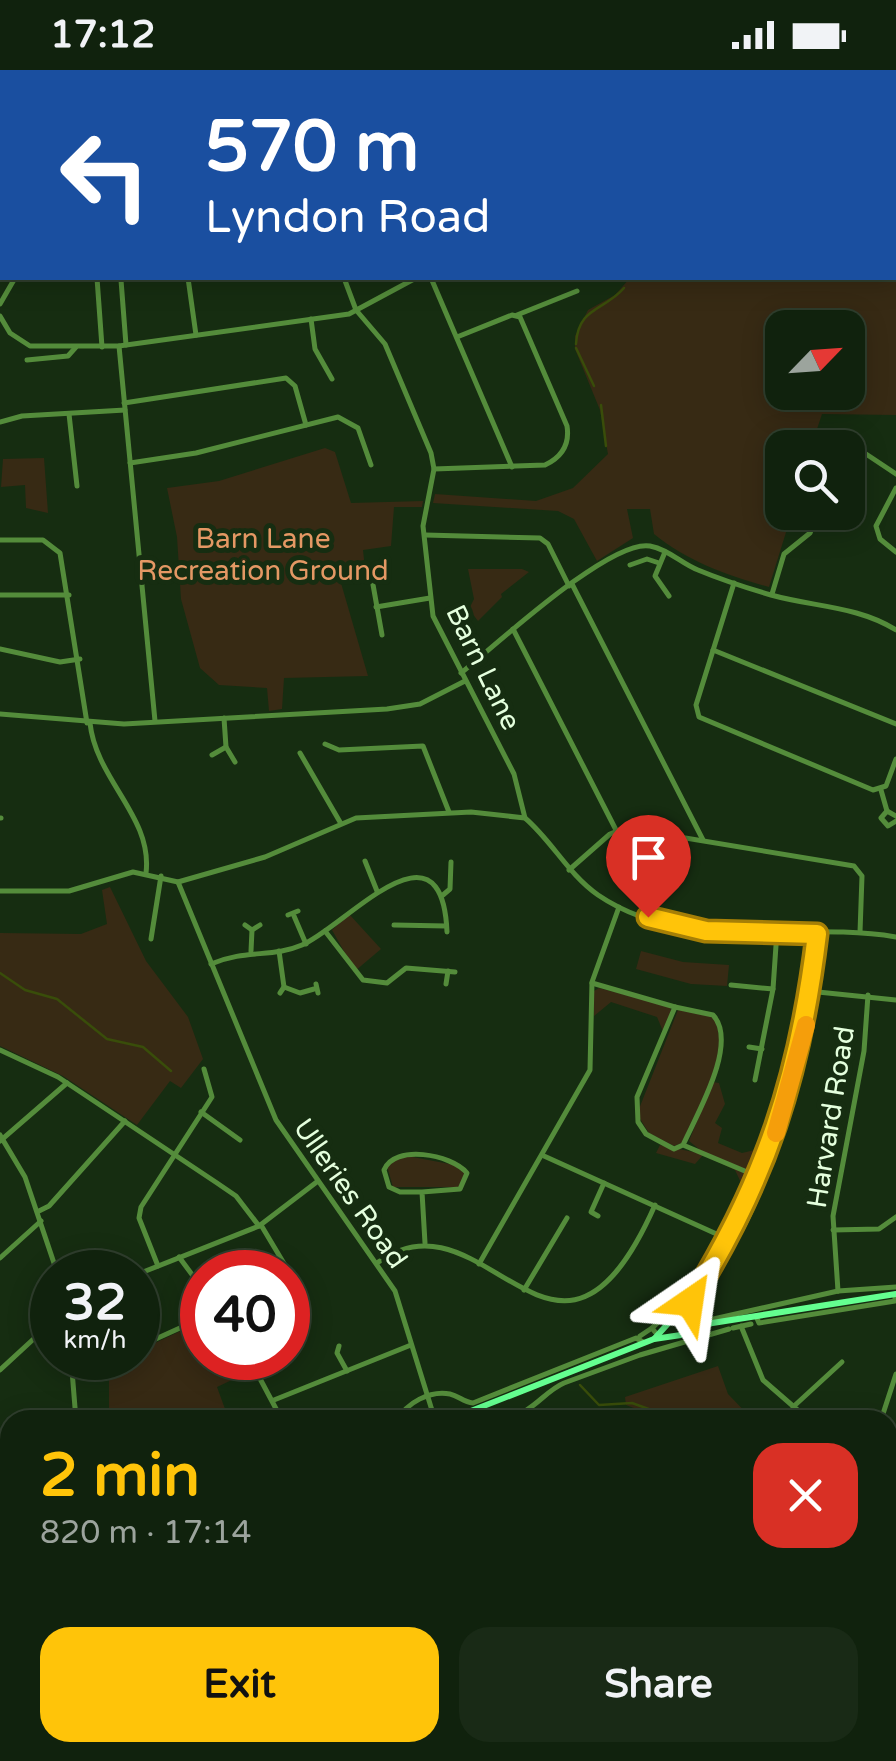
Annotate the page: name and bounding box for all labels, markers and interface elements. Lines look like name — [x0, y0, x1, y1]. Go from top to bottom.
text: 17:12 — [50, 12, 155, 58]
text: 570 m — [205, 106, 419, 190]
icon: left — [40, 110, 170, 240]
text: Lyndon Road — [205, 191, 490, 245]
north arrow — [765, 310, 865, 410]
map controls — [765, 310, 865, 530]
button: search — [765, 430, 865, 530]
park label: Barn Lane Recreation Ground — [137, 522, 389, 588]
street label: Barn Lane — [438, 599, 528, 736]
pin — [606, 815, 691, 918]
icon: arrive — [621, 830, 676, 885]
street label: Harvard Road — [800, 1024, 862, 1210]
street label: Ulleries Road — [286, 1112, 414, 1275]
speed limit sign: 40 — [180, 1250, 310, 1380]
position arrow — [638, 1250, 742, 1354]
text: 32 — [64, 1273, 126, 1333]
text: km/h — [64, 1325, 126, 1355]
text: 2 min — [40, 1440, 200, 1512]
button: close — [753, 1443, 858, 1548]
text: 820 m · 17:14 — [40, 1514, 252, 1552]
button: Exit — [40, 1627, 439, 1742]
button: Share — [459, 1627, 858, 1742]

